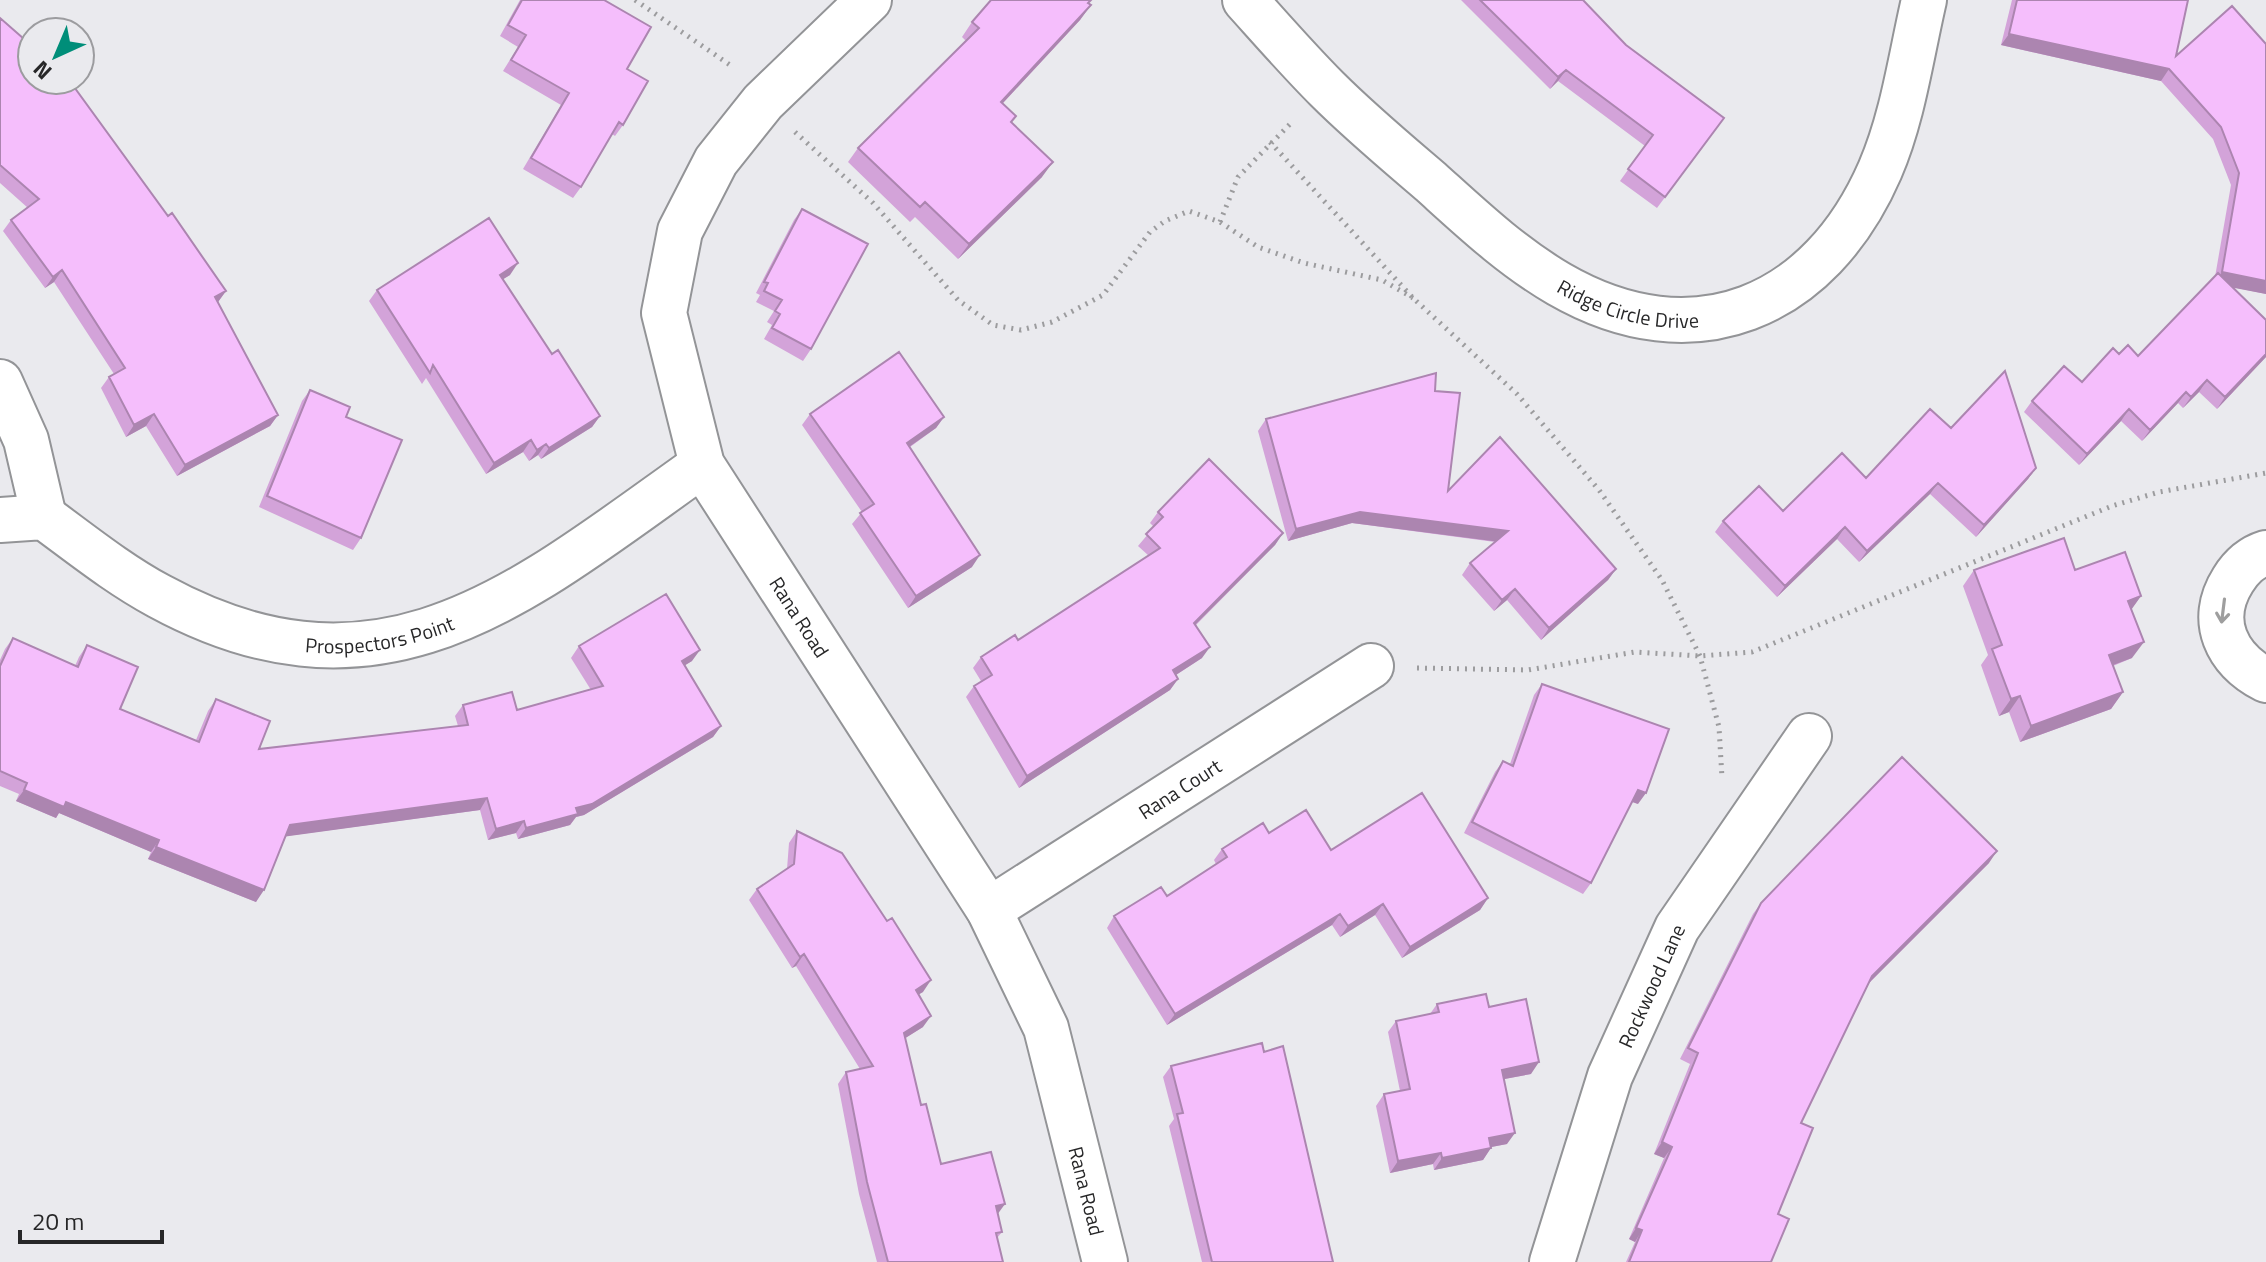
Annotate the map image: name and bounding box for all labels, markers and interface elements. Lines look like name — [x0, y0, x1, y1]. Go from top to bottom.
north arrow — [16, 16, 96, 96]
text: N — [25, 53, 59, 88]
street label: Ridge Circle Drive — [1552, 271, 1700, 335]
street label: Rana Road — [762, 570, 837, 663]
one-way arrow — [2215, 598, 2230, 624]
street label: Prospectors Point — [304, 607, 458, 661]
street label: Rana Court — [1132, 750, 1227, 827]
street label: Rockwood Lane — [1609, 919, 1692, 1053]
street label: Rana Road — [1061, 1143, 1113, 1239]
scale bar — [20, 1194, 162, 1244]
text: 20 m — [32, 1203, 84, 1239]

